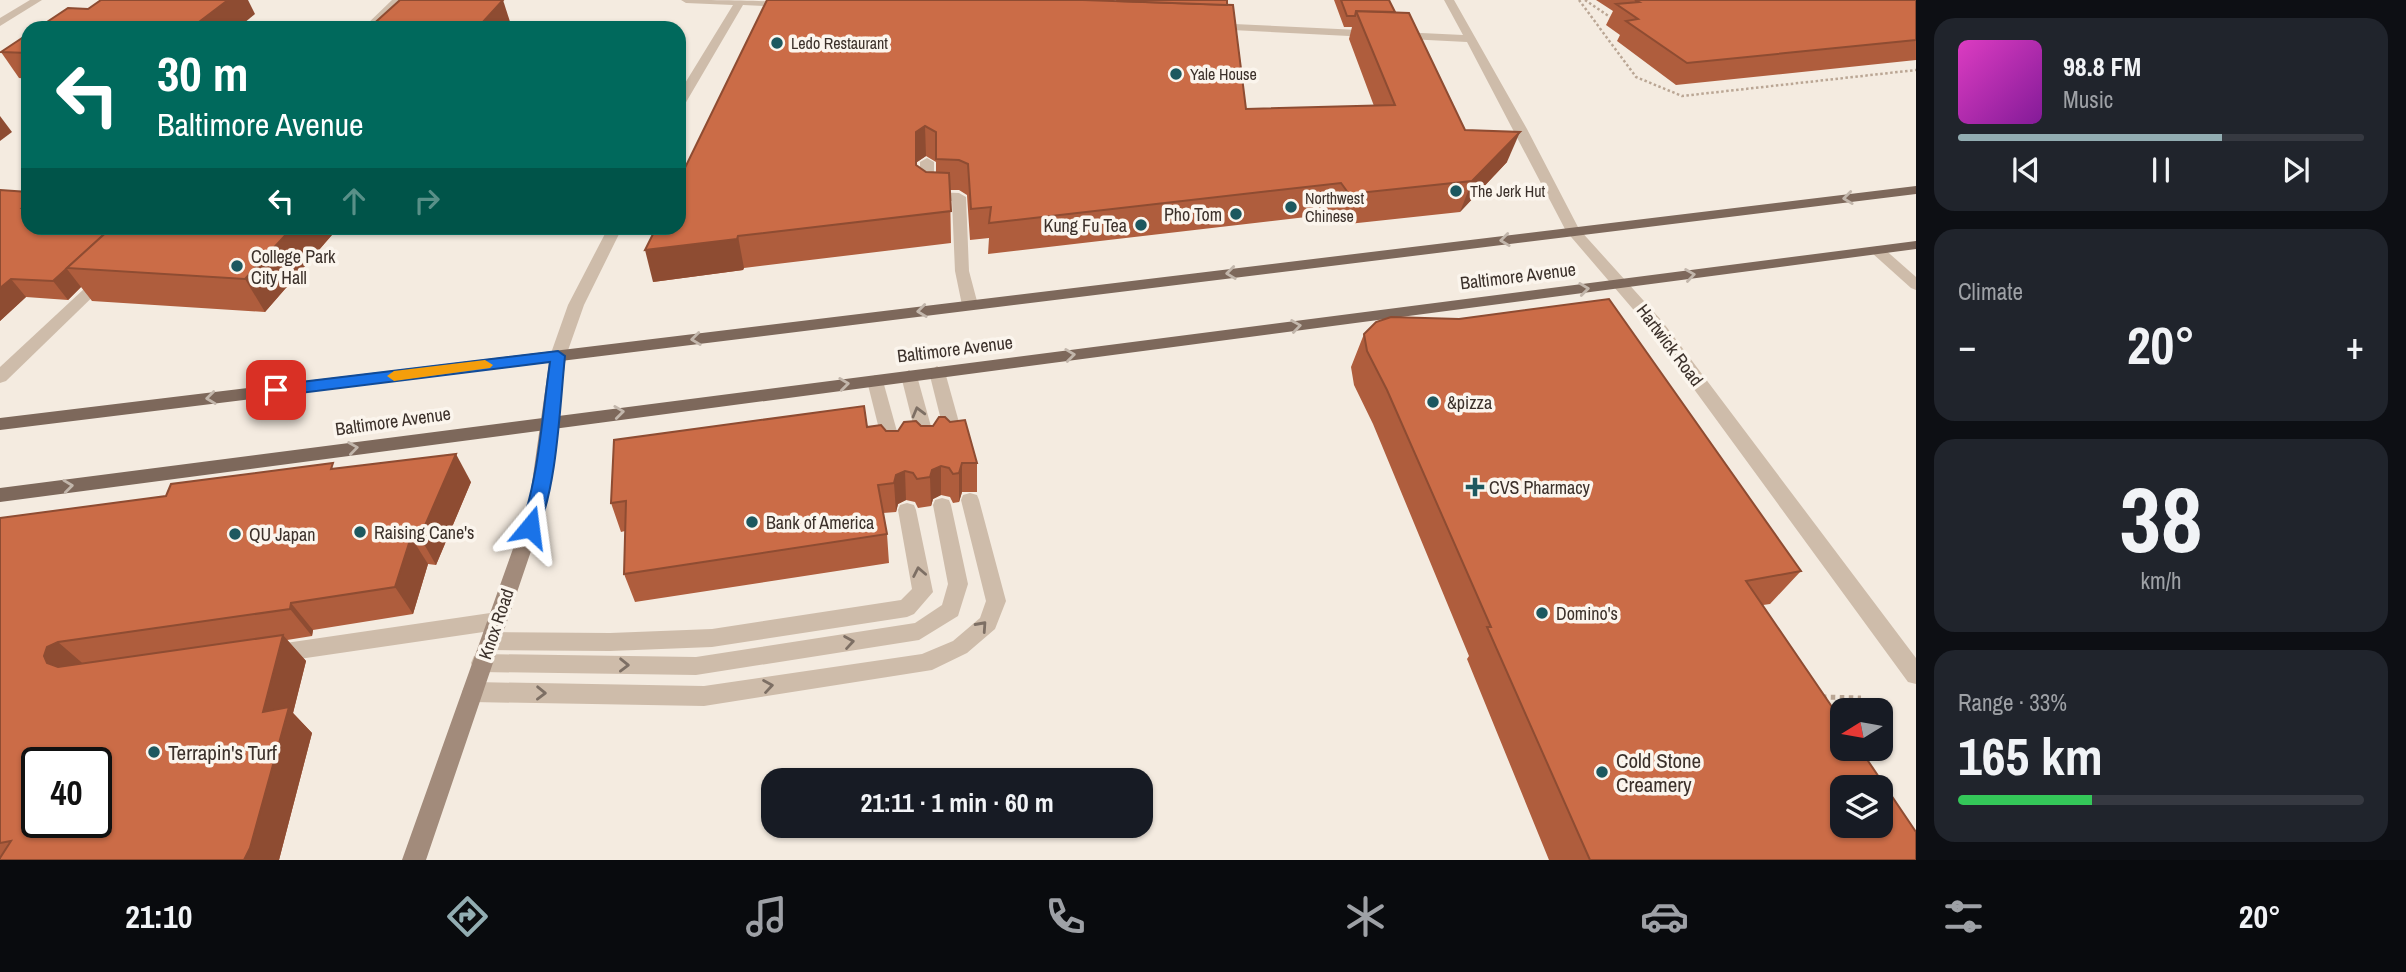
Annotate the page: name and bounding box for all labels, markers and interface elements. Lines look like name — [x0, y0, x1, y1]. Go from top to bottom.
place label: Ledo Restaurant — [791, 32, 888, 54]
marker: Ledo Restaurant — [769, 35, 785, 51]
text: 30 m — [157, 40, 249, 106]
icon: left — [42, 49, 133, 140]
text: 98.8 FM — [2063, 49, 2141, 84]
place label: Yale House — [1190, 63, 1257, 85]
marker: Yale House — [1168, 66, 1184, 82]
text: Music — [2063, 84, 2113, 115]
text: Baltimore Avenue — [157, 103, 364, 146]
icon: previous — [2007, 151, 2045, 189]
icon: pause — [2142, 151, 2180, 189]
icon: next — [2277, 151, 2315, 189]
place label: The Jerk Hut — [1470, 180, 1545, 202]
icon: left — [262, 182, 300, 220]
icon: ahead — [335, 182, 373, 220]
icon: right — [408, 182, 446, 220]
marker: The Jerk Hut — [1448, 183, 1464, 199]
place label: Northwest Chinese — [1305, 187, 1364, 227]
one-way arrow — [1842, 191, 1854, 206]
marker: Northwest Chinese — [1283, 199, 1299, 215]
place label: Pho Tom — [1164, 202, 1222, 227]
marker: Pho Tom — [1228, 206, 1244, 222]
place label: Kung Fu Tea — [1044, 213, 1127, 238]
marker: Kung Fu Tea — [1133, 217, 1149, 233]
one-way arrow — [1499, 232, 1511, 247]
place label: College Park City Hall — [251, 244, 336, 290]
street label: Baltimore Avenue — [1459, 257, 1577, 295]
marker: College Park City Hall — [229, 258, 245, 274]
one-way arrow — [1225, 266, 1236, 281]
one-way arrow — [1685, 268, 1696, 283]
text: Climate — [1958, 276, 2023, 307]
one-way arrow — [1578, 281, 1589, 296]
street label: Hartwick Road — [1631, 299, 1709, 391]
one-way arrow — [916, 304, 928, 319]
text: 20° — [2127, 310, 2195, 380]
one-way arrow — [1290, 319, 1301, 334]
text: − — [1958, 320, 1976, 371]
text: + — [2346, 320, 2364, 371]
street label: Baltimore Avenue — [896, 330, 1014, 368]
one-way arrow — [690, 331, 702, 346]
one-way arrow — [1064, 348, 1076, 363]
pin — [246, 360, 306, 420]
icon: arrive — [257, 371, 295, 409]
one-way arrow — [838, 377, 850, 392]
place label: &pizza — [1447, 390, 1492, 415]
one-way arrow — [205, 391, 217, 406]
marker: &pizza — [1425, 394, 1441, 410]
street label: Baltimore Avenue — [334, 401, 452, 441]
one-way arrow — [613, 405, 624, 420]
one-way arrow — [912, 407, 926, 419]
one-way arrow — [347, 441, 359, 456]
text: 38 — [2120, 458, 2203, 580]
place label: CVS Pharmacy — [1489, 475, 1591, 500]
one-way arrow — [62, 479, 74, 494]
marker: CVS Pharmacy — [1467, 479, 1483, 495]
position arrow — [493, 490, 567, 564]
place label: Bank of America — [766, 510, 874, 535]
marker: Bank of America — [744, 514, 760, 530]
place label: Raising Cane's — [374, 520, 474, 545]
place label: QU Japan — [249, 522, 315, 547]
marker: Raising Cane's — [352, 524, 368, 540]
marker: QU Japan — [227, 526, 243, 542]
text: km/h — [2141, 565, 2181, 596]
one-way arrow — [912, 566, 927, 578]
street label: Knox Road — [472, 585, 520, 663]
place label: Domino's — [1556, 601, 1618, 626]
marker: Domino's — [1534, 605, 1550, 621]
one-way arrow — [974, 621, 986, 634]
one-way arrow — [843, 635, 855, 650]
one-way arrow — [619, 658, 630, 673]
one-way arrow — [762, 679, 774, 694]
one-way arrow — [536, 686, 547, 701]
text: Range · 33% — [1958, 687, 2067, 718]
north arrow — [1830, 698, 1894, 761]
map controls — [1830, 698, 1893, 838]
text: 165 km — [1958, 721, 2103, 791]
place label: Terrapin's Turf — [168, 738, 277, 767]
marker: Terrapin's Turf — [146, 744, 162, 760]
place label: Cold Stone Creamery — [1616, 746, 1701, 799]
speed limit sign: 40 — [21, 747, 112, 838]
marker: Cold Stone Creamery — [1594, 764, 1610, 780]
button: layers — [1830, 775, 1893, 838]
text: 21:11 · 1 min · 60 m — [860, 785, 1054, 820]
icon: directions — [443, 892, 492, 941]
icon: music — [742, 892, 791, 941]
icon: phone — [1041, 892, 1090, 941]
icon: climate — [1341, 892, 1390, 941]
icon: car — [1640, 892, 1689, 941]
icon: filters — [1939, 892, 1988, 941]
text: 21:10 — [125, 895, 192, 938]
text: 20° — [2239, 895, 2281, 938]

